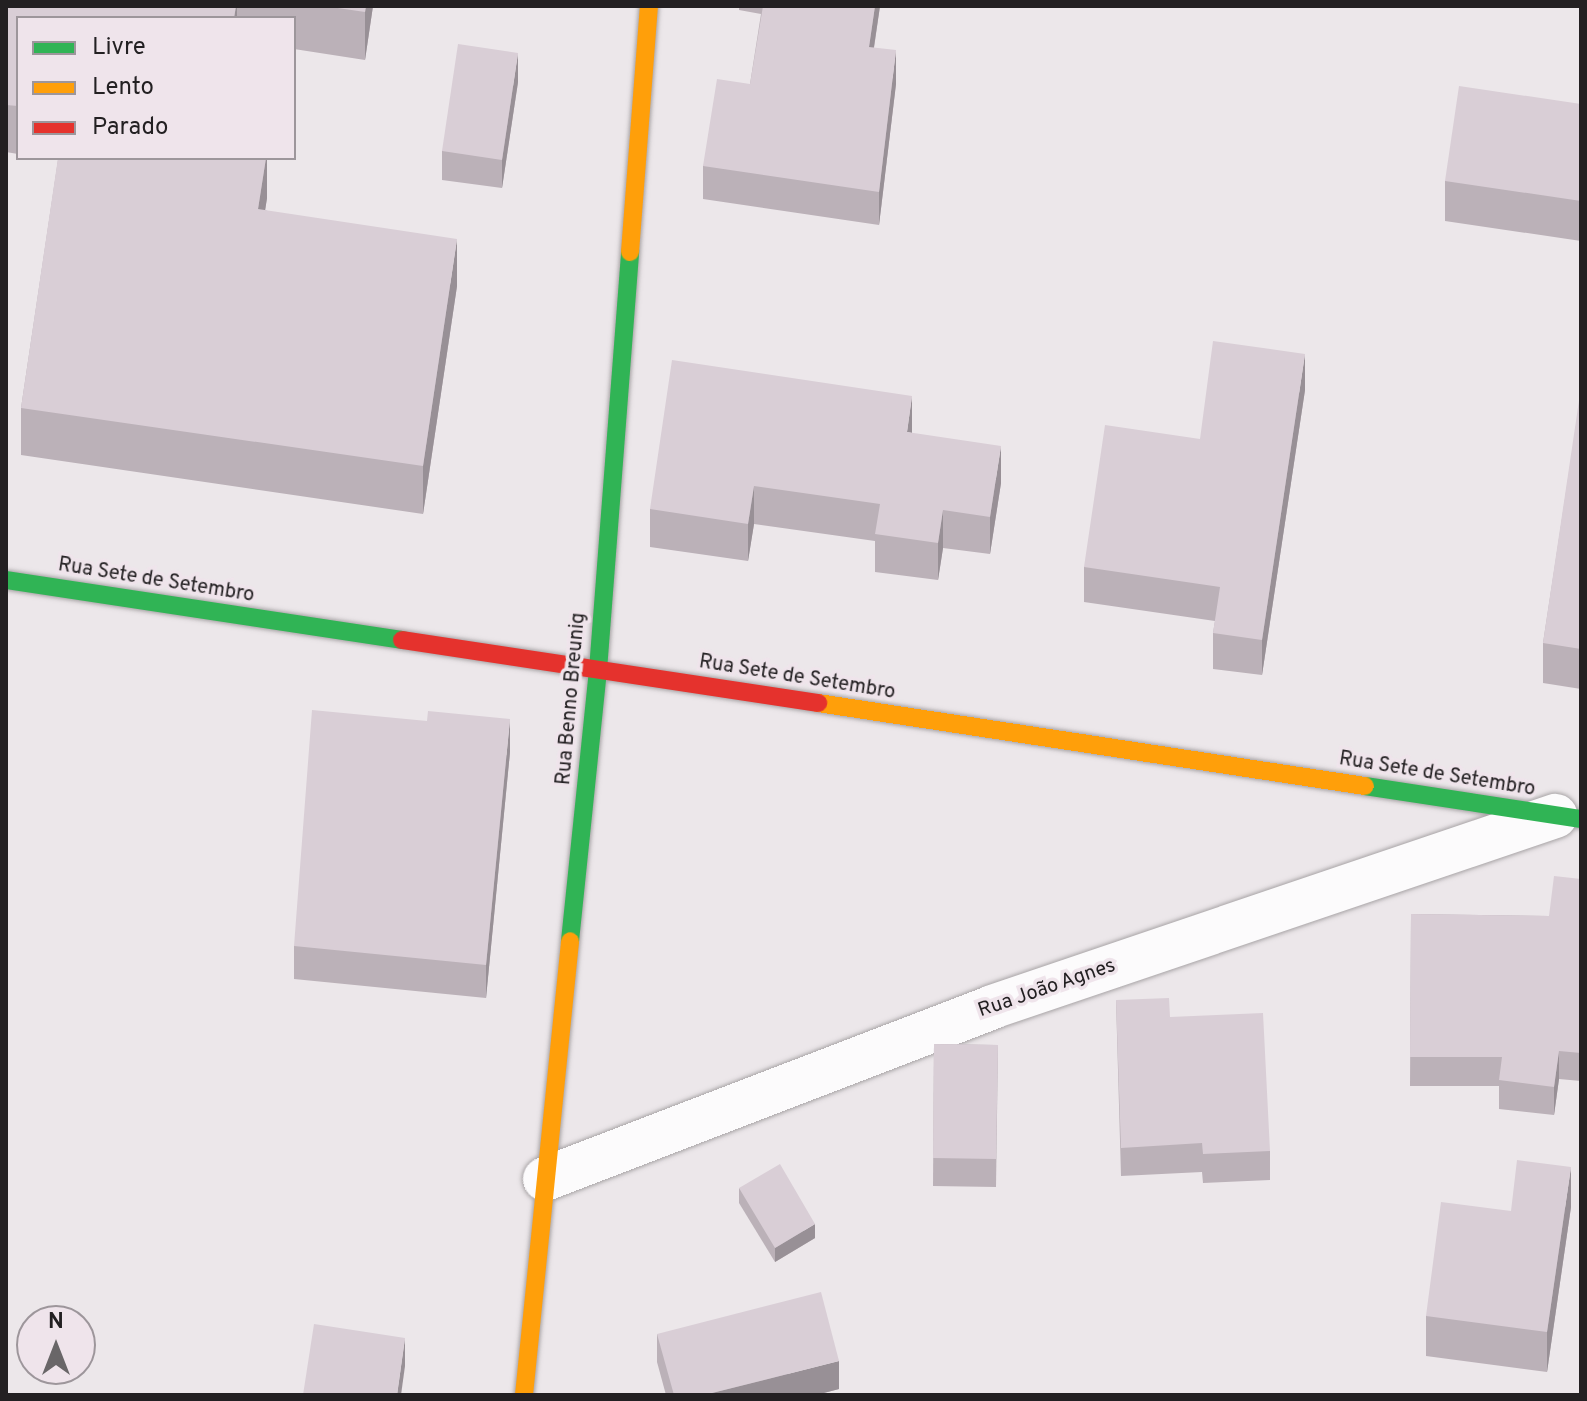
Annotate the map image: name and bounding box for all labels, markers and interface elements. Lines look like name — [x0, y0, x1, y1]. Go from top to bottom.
legend — [16, 16, 296, 160]
text: Livre — [92, 33, 146, 63]
text: Lento — [92, 73, 154, 103]
text: Parado — [92, 113, 168, 143]
street label: Rua Sete de Setembro — [56, 554, 256, 608]
street label: Rua Benno Breunig — [553, 612, 591, 786]
street label: Rua Sete de Setembro — [697, 651, 897, 705]
street label: Rua Sete de Setembro — [1337, 748, 1537, 802]
street label: Rua João Agnes — [975, 954, 1119, 1024]
north arrow — [16, 1305, 96, 1385]
text: N — [48, 1309, 64, 1336]

